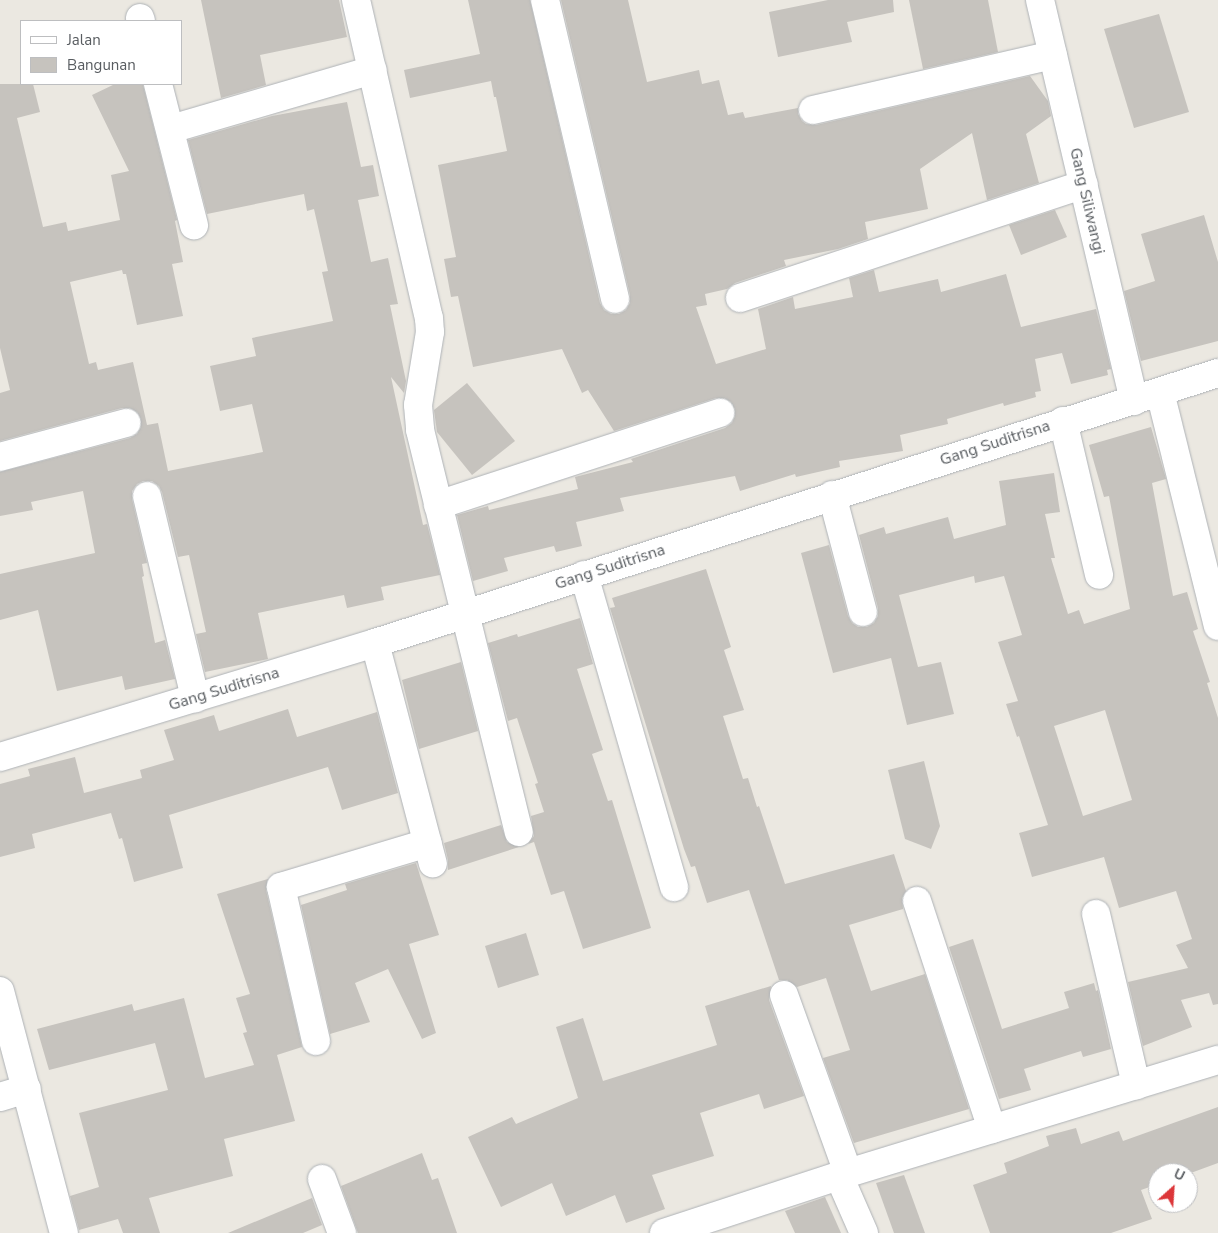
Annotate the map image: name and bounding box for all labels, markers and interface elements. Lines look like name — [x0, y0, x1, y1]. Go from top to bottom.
legend — [20, 20, 182, 85]
text: Jalan — [67, 30, 101, 50]
text: Bangunan — [67, 55, 136, 75]
street label: Gang Siliwangi — [1065, 146, 1109, 256]
street label: Gang Suditrisna — [937, 416, 1053, 470]
street label: Gang Suditrisna — [552, 540, 668, 594]
street label: Gang Suditrisna — [166, 663, 282, 715]
north arrow — [1148, 1163, 1198, 1213]
text: U — [1171, 1164, 1188, 1186]

